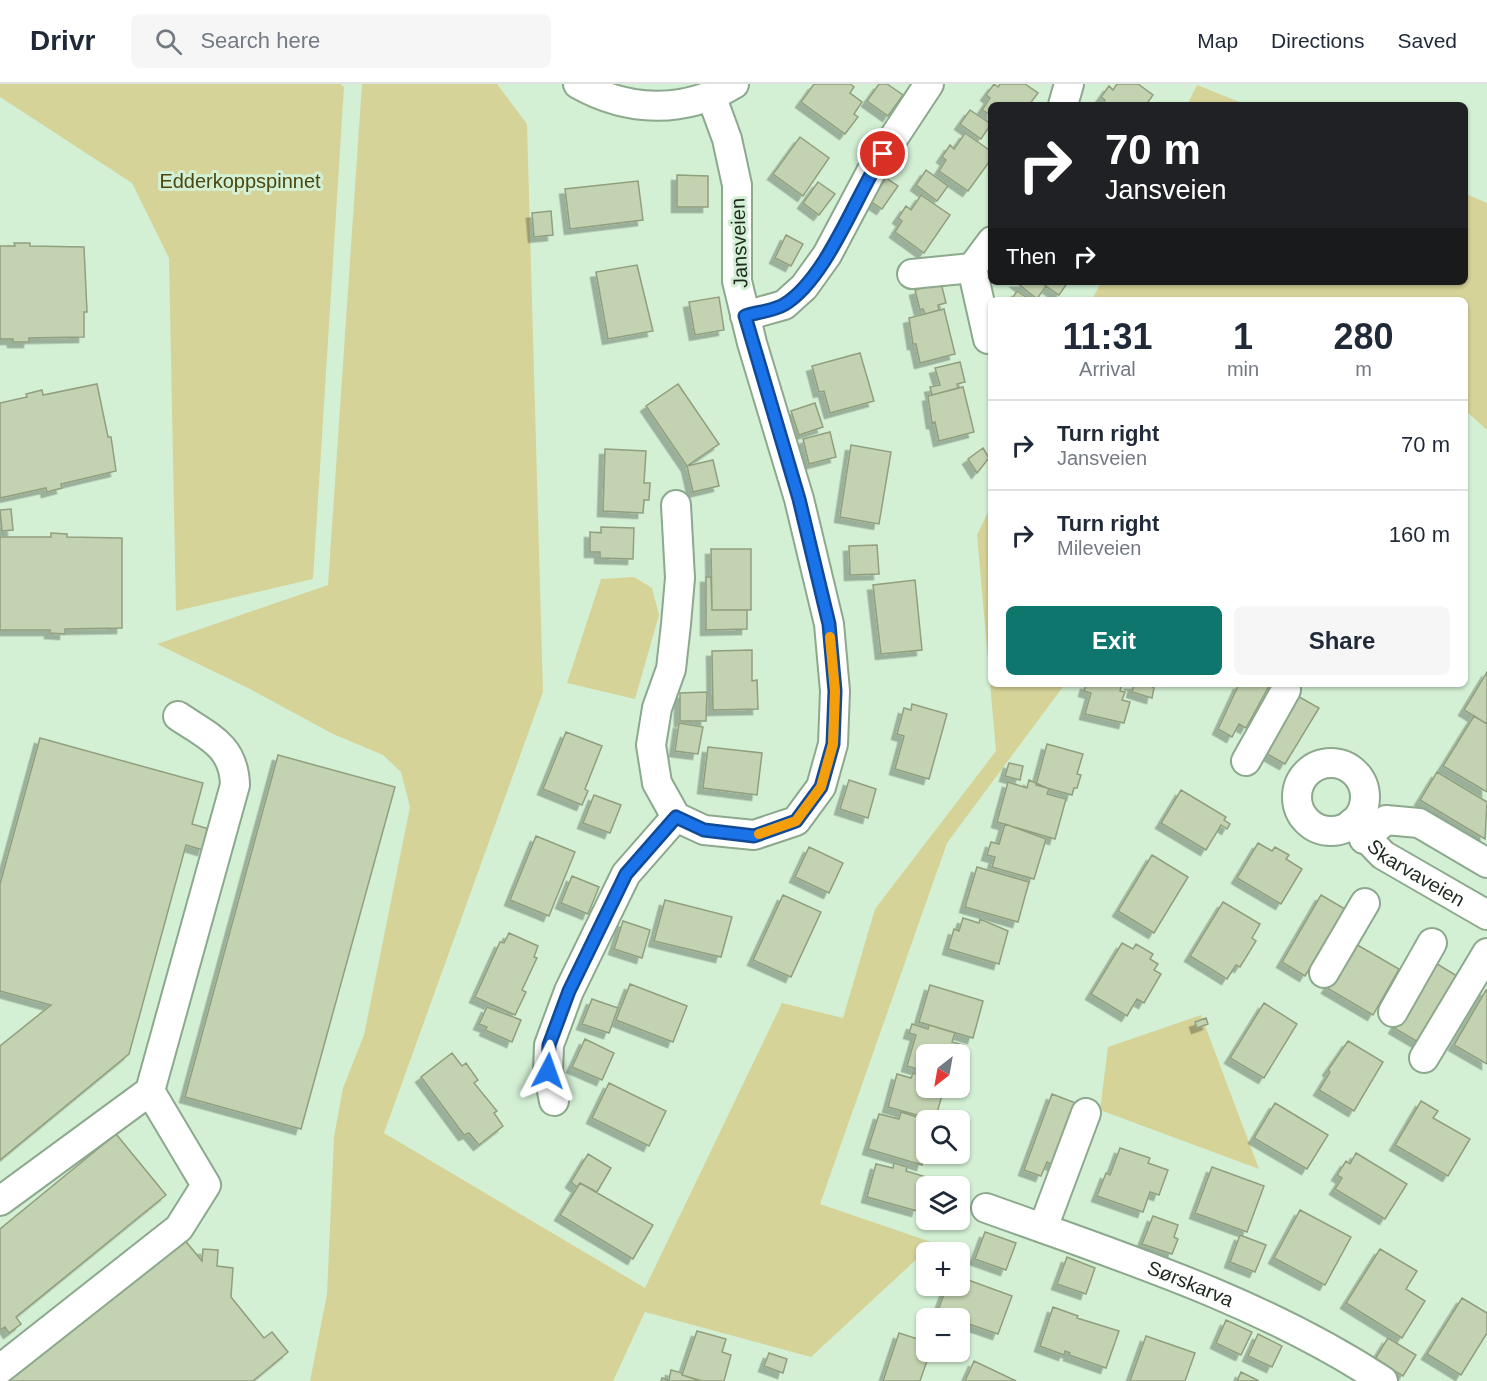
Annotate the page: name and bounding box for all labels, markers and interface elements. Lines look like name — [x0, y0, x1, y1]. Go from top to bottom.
search box — [131, 14, 551, 68]
text: Drivr — [30, 25, 95, 56]
icon: search — [152, 25, 185, 58]
text: Search here — [200, 28, 320, 53]
text: Map — [1197, 29, 1238, 52]
text: Directions — [1271, 29, 1364, 52]
text: Saved — [1397, 29, 1457, 52]
icon: right — [1006, 126, 1084, 204]
text: 70 m — [1105, 126, 1201, 173]
pin — [857, 128, 908, 179]
icon: arrive — [866, 137, 899, 170]
park label: Edderkoppspinnet — [159, 170, 321, 192]
text: Jansveien — [1105, 175, 1227, 205]
street label: Jansveien — [726, 198, 752, 288]
icon: right — [1068, 240, 1101, 273]
text: Then — [1006, 244, 1056, 269]
text: 11:31 — [1062, 316, 1152, 357]
text: 1 — [1233, 316, 1253, 357]
text: 280 — [1334, 316, 1394, 357]
text: Arrival — [1079, 358, 1136, 380]
text: min — [1227, 358, 1259, 380]
text: m — [1355, 358, 1372, 380]
text: Turn right — [1057, 421, 1159, 446]
icon: right — [1006, 429, 1039, 462]
text: 70 m — [1401, 432, 1450, 457]
text: Jansveien — [1057, 447, 1147, 469]
text: Turn right — [1057, 511, 1159, 536]
icon: right — [1006, 519, 1039, 552]
text: 160 m — [1389, 522, 1450, 547]
text: Mileveien — [1057, 537, 1141, 559]
button: Exit — [1006, 606, 1222, 675]
button: Share — [1234, 606, 1450, 675]
street label: Skarvaveien — [1363, 835, 1469, 911]
position arrow — [516, 1039, 580, 1103]
north arrow — [916, 1044, 970, 1098]
map controls — [916, 1044, 970, 1362]
button: search — [916, 1110, 970, 1164]
button: layers — [916, 1176, 970, 1230]
button: + — [916, 1242, 970, 1296]
street label: Sørskarva — [1144, 1256, 1238, 1311]
button: − — [916, 1308, 970, 1362]

